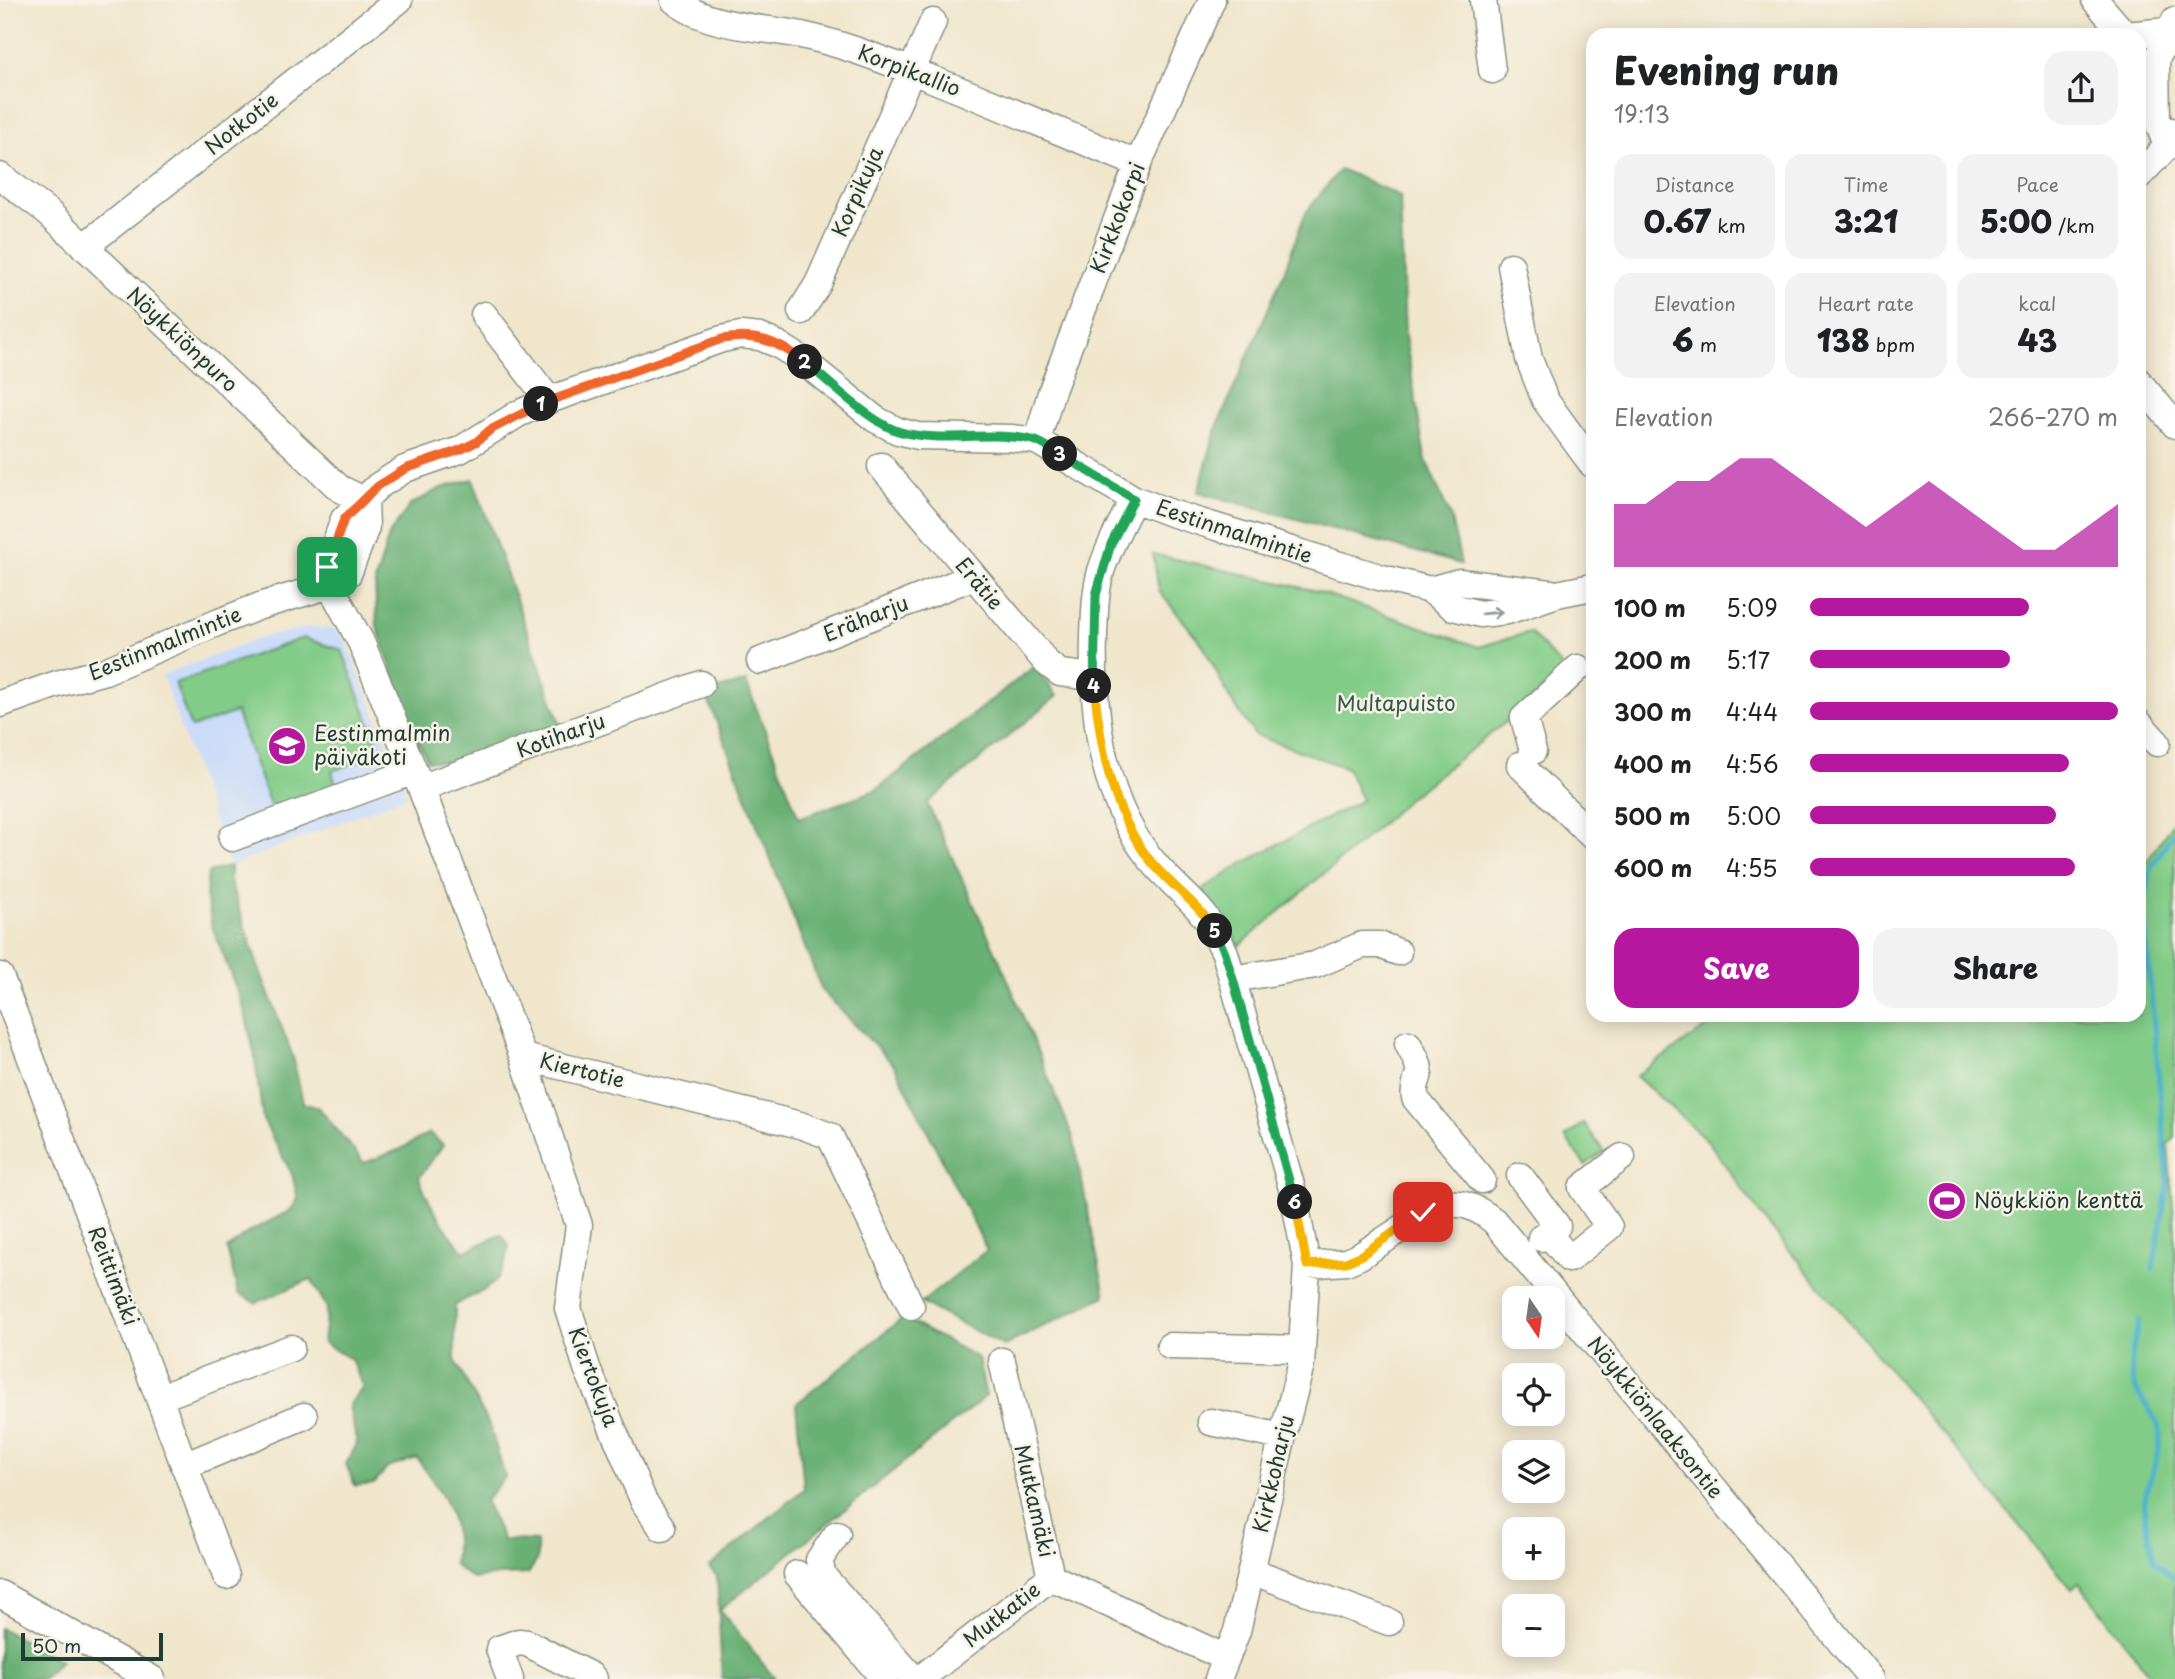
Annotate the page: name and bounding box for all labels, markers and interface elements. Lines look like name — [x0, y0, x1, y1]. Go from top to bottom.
street label: Korpikallio — [854, 35, 966, 103]
text: Evening run — [1614, 41, 1839, 98]
button: share — [2044, 51, 2118, 125]
street label: Notkotie — [197, 83, 284, 161]
text: 19:13 — [1614, 96, 1670, 131]
street label: Korpikuja — [822, 141, 890, 241]
street label: Kirkkokorpi — [1080, 157, 1152, 277]
text: Distance — [1655, 170, 1735, 198]
text: Time — [1844, 170, 1888, 198]
text: Pace — [2016, 170, 2059, 198]
text: 0.67 — [1644, 198, 1711, 243]
text: 3:21 — [1834, 198, 1898, 243]
text: 5:00 — [1980, 198, 2052, 243]
text: km — [1711, 211, 1746, 239]
text: /km — [2052, 211, 2095, 239]
street label: Nöykkiönpuro — [121, 278, 246, 399]
text: Elevation — [1654, 289, 1736, 317]
text: Heart rate — [1818, 289, 1914, 317]
text: kcal — [2018, 289, 2056, 317]
text: 6 — [1672, 317, 1694, 362]
text: 138 — [1817, 317, 1870, 362]
text: 43 — [2017, 317, 2057, 362]
text: m — [1694, 330, 1717, 358]
text: bpm — [1870, 330, 1915, 358]
pin: 2 — [788, 344, 822, 380]
text: 2 — [798, 347, 811, 375]
pin: 1 — [524, 386, 558, 422]
text: 1 — [536, 389, 545, 417]
text: Elevation — [1614, 399, 1713, 434]
text: 266–270 m — [1988, 399, 2118, 434]
pin: 3 — [1042, 436, 1078, 472]
text: 3 — [1053, 439, 1066, 467]
street label: Eestinmalmintie — [1152, 490, 1317, 570]
pin — [297, 537, 357, 597]
icon: arrive — [308, 548, 346, 586]
street label: Erätie — [949, 549, 1012, 616]
street label: Eräharju — [818, 586, 913, 649]
text: 100 m — [1614, 590, 1686, 625]
text: 5:09 — [1726, 590, 1778, 625]
street label: Eestinmalmintie — [83, 597, 246, 687]
one-way arrow — [1480, 606, 1503, 619]
text: 200 m — [1614, 642, 1691, 677]
text: 5:17 — [1726, 642, 1770, 677]
pin: 4 — [1076, 668, 1112, 704]
text: 4 — [1087, 671, 1100, 699]
park label: Multapuisto — [1336, 686, 1456, 718]
text: 300 m — [1614, 694, 1692, 729]
text: 4:44 — [1726, 694, 1778, 729]
street label: Kotiharju — [511, 703, 609, 765]
place label: Eestinmalmin päiväkoti — [314, 716, 450, 772]
school or university icon: Eestinmalmin päiväkoti — [266, 725, 308, 767]
text: 400 m — [1614, 746, 1692, 781]
text: 4:56 — [1726, 746, 1779, 781]
text: 500 m — [1614, 798, 1691, 833]
text: 5:00 — [1726, 798, 1781, 833]
text: 600 m — [1614, 850, 1692, 885]
text: 4:55 — [1726, 850, 1777, 885]
pin: 5 — [1198, 914, 1232, 948]
text: 5 — [1208, 916, 1221, 944]
button: Save — [1614, 928, 1859, 1008]
button: Share — [1873, 928, 2118, 1008]
street label: Kiertotie — [537, 1043, 628, 1095]
sports icon: Nöykkiön kenttä — [1926, 1180, 1968, 1222]
pin — [1393, 1182, 1453, 1242]
place label: Nöykkiön kenttä — [1974, 1183, 2143, 1215]
pin: 6 — [1278, 1184, 1312, 1220]
text: 6 — [1288, 1187, 1301, 1215]
icon: check — [1404, 1193, 1442, 1231]
street label: Reittimäki — [81, 1221, 148, 1330]
north arrow — [1502, 1286, 1564, 1349]
map controls — [1502, 1286, 1565, 1657]
street label: Kiertokuja — [561, 1322, 629, 1431]
street label: Nöykkiönlaaksontie — [1581, 1329, 1732, 1505]
button: locate — [1502, 1363, 1565, 1426]
street label: Kirkkoharju — [1243, 1412, 1301, 1536]
button: layers — [1502, 1440, 1565, 1503]
street label: Mutkamäki — [1007, 1441, 1064, 1560]
button: + — [1502, 1517, 1565, 1580]
street label: Mutkatie — [955, 1573, 1046, 1654]
button: − — [1502, 1594, 1565, 1657]
scale bar — [21, 1630, 163, 1662]
text: 50 m — [32, 1631, 81, 1659]

